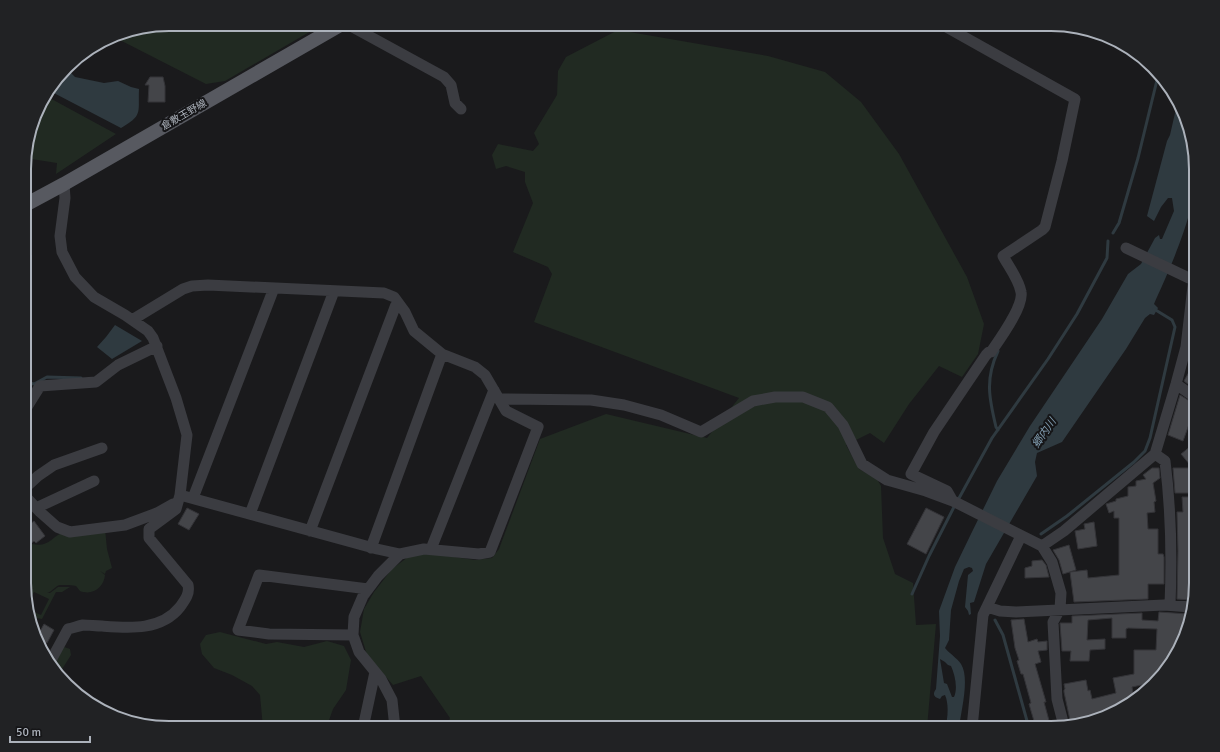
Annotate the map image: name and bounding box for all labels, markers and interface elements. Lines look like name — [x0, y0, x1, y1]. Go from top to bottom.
street label: 倉敷玉野線 — [159, 97, 209, 133]
water label: 郷内川 — [1029, 415, 1059, 450]
scale bar — [10, 718, 90, 744]
text: 50 m — [16, 725, 41, 740]

